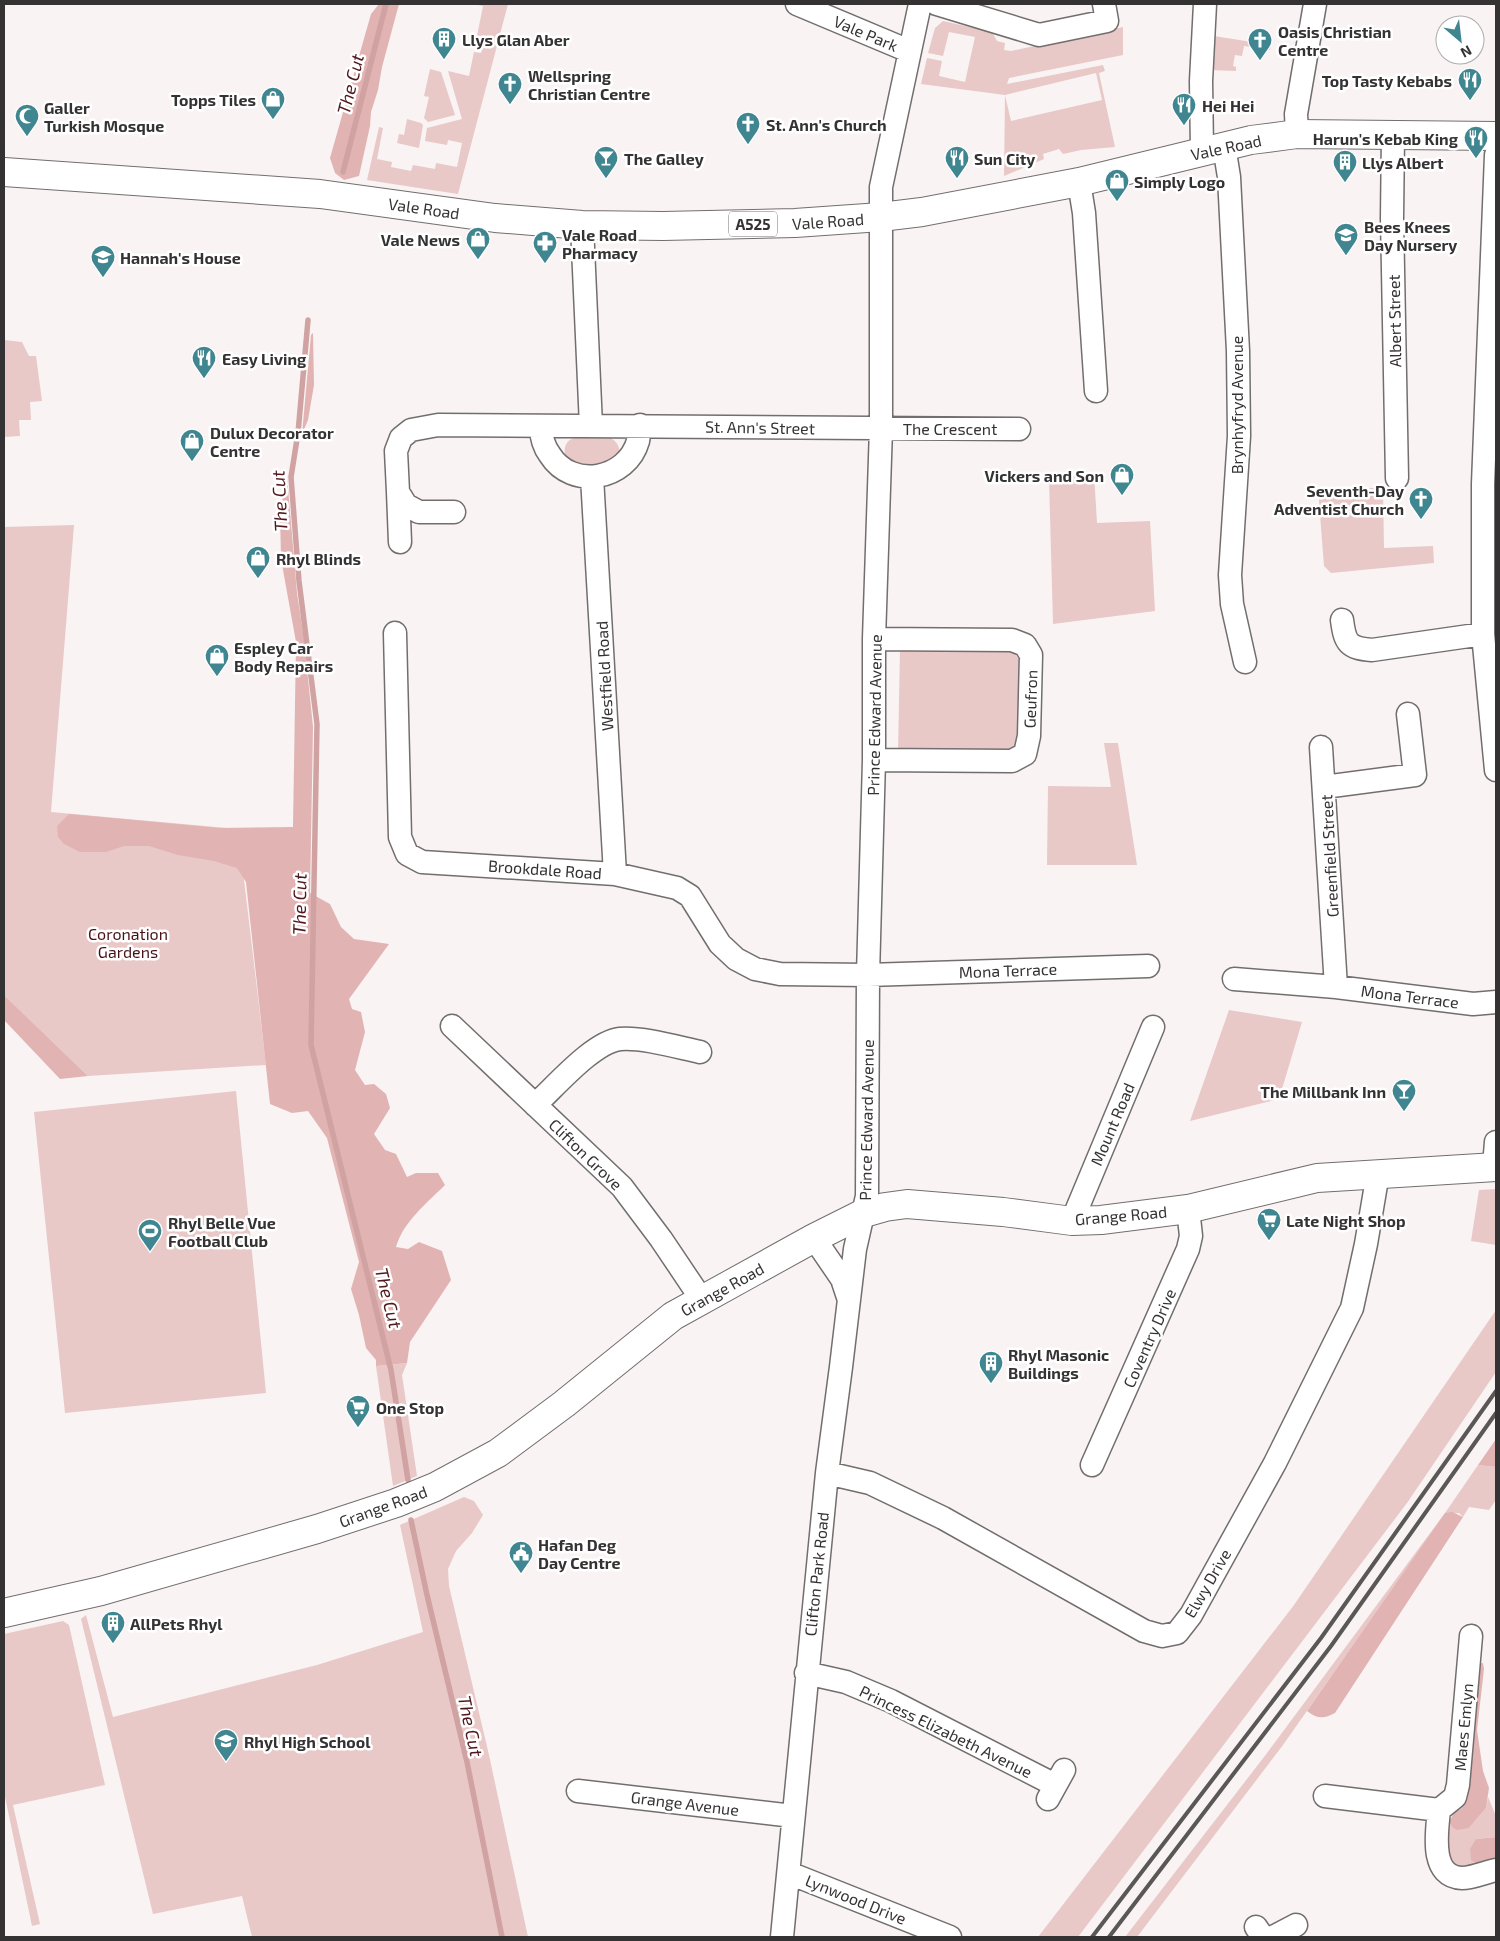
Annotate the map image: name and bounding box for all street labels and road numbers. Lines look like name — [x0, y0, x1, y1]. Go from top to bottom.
street label: Vale Park — [831, 11, 901, 55]
street label: Vale Road — [1189, 130, 1263, 164]
street label: Vale Road — [387, 194, 461, 222]
street label: Vale Road — [792, 209, 864, 233]
road number: A525 — [729, 212, 777, 236]
street label: Albert Street — [1384, 274, 1404, 368]
street label: Brynhyfryd Avenue — [1227, 336, 1246, 474]
street label: St. Ann's Street — [705, 417, 815, 437]
street label: The Crescent — [903, 419, 997, 438]
street label: Westfield Road — [592, 620, 616, 732]
street label: Prince Edward Avenue — [863, 634, 885, 796]
street label: Geufron — [1019, 669, 1041, 729]
street label: Greenfield Street — [1316, 794, 1342, 918]
street label: Brookdale Road — [487, 856, 603, 882]
street label: Mona Terrace — [958, 959, 1058, 981]
street label: Mona Terrace — [1360, 981, 1460, 1011]
street label: Prince Edward Avenue — [855, 1039, 877, 1201]
street label: Mount Road — [1086, 1080, 1138, 1168]
street label: Clifton Grove — [546, 1114, 626, 1194]
street label: Grange Road — [1074, 1202, 1168, 1228]
street label: Grange Road — [677, 1258, 767, 1320]
street label: Coventry Drive — [1119, 1285, 1179, 1391]
street label: Grange Road — [336, 1481, 430, 1531]
street label: Clifton Park Road — [800, 1511, 832, 1637]
street label: Elwy Drive — [1180, 1545, 1234, 1621]
street label: Princess Elizabeth Avenue — [857, 1681, 1035, 1781]
street label: Maes Emlyn — [1450, 1682, 1476, 1772]
street label: Grange Avenue — [630, 1787, 740, 1819]
street label: Lynwood Drive — [803, 1870, 909, 1928]

